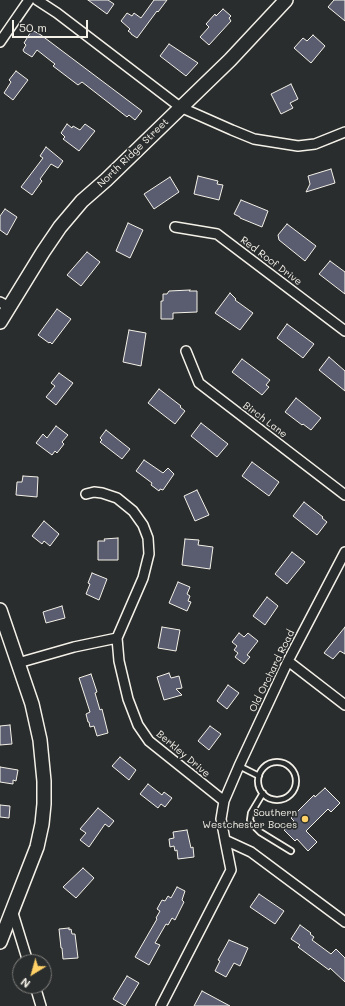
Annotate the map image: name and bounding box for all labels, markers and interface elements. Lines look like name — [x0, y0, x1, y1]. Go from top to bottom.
scale bar — [14, 12, 90, 38]
text: 50 m — [19, 19, 47, 35]
street label: North Ridge Street — [95, 116, 171, 190]
street label: Red Roof Drive — [238, 234, 304, 288]
street label: Birch Lane — [241, 399, 289, 441]
street label: Old Orchard Road — [247, 628, 297, 714]
street label: Berkley Drive — [154, 728, 212, 780]
place label: Southern Westchester Boces — [202, 807, 297, 830]
marker: Southern Westchester Boces — [300, 814, 310, 824]
north arrow — [12, 954, 52, 994]
text: N — [17, 975, 33, 992]

